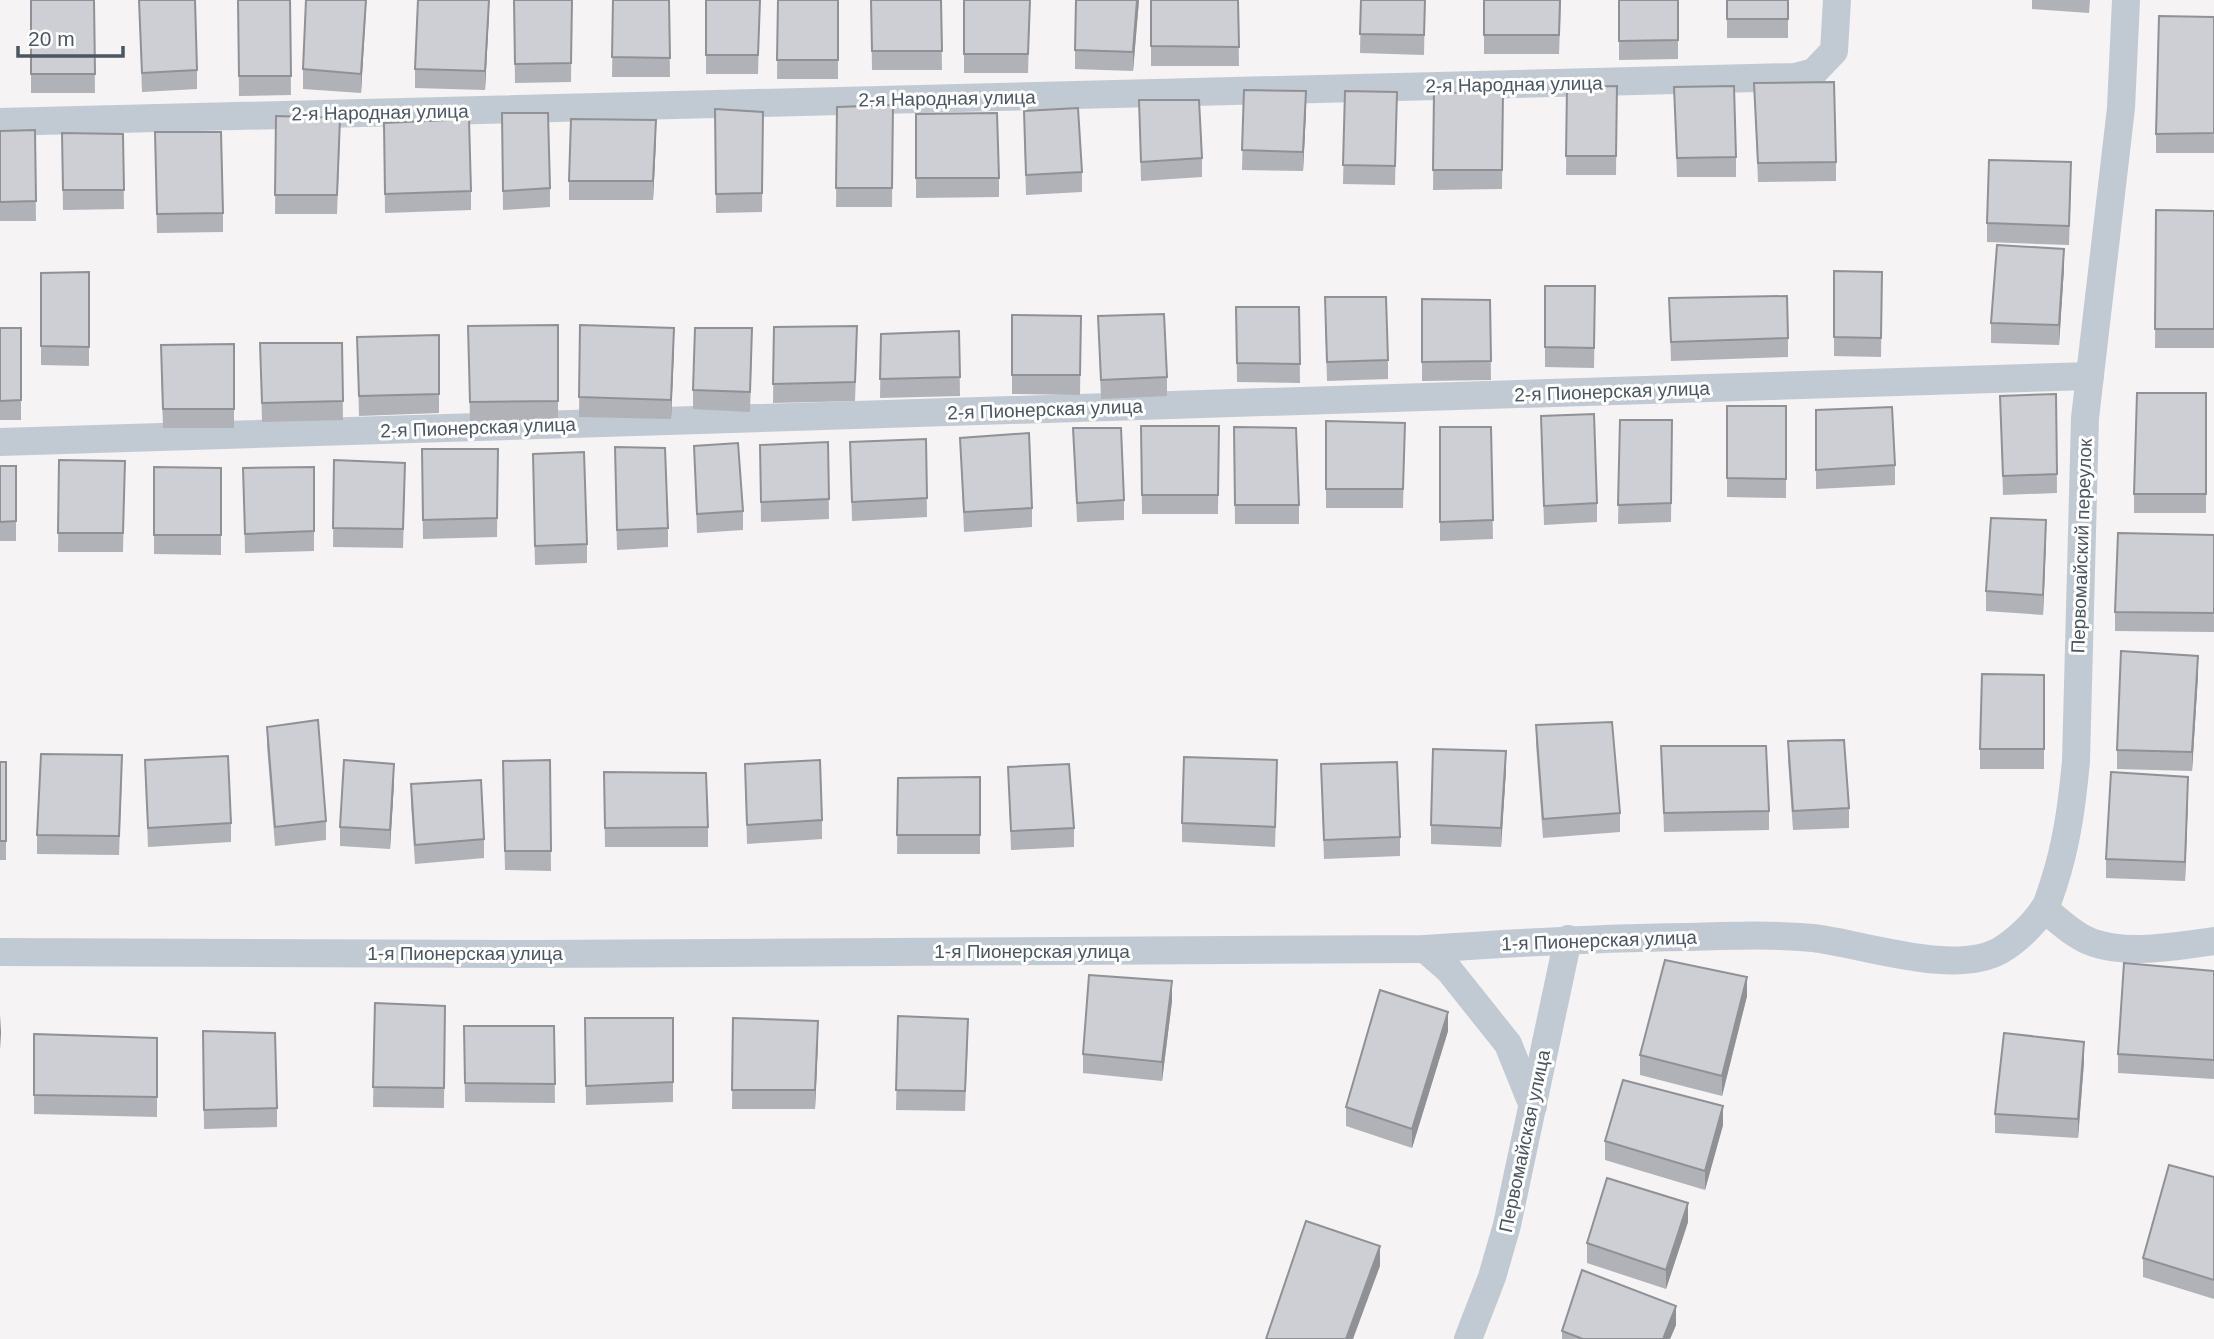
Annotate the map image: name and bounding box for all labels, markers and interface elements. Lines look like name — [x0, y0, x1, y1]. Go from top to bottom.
scale bar — [18, 14, 122, 58]
text: 20 m — [28, 27, 75, 50]
street label: 2-я Народная улица — [1425, 72, 1603, 97]
street label: 2-я Народная улица — [858, 86, 1036, 111]
street label: 2-я Народная улица — [291, 100, 469, 125]
street label: 2-я Пионерская улица — [1514, 378, 1711, 405]
street label: 2-я Пионерская улица — [947, 396, 1144, 423]
street label: 2-я Пионерская улица — [380, 414, 577, 441]
street label: Первомайский переулок — [2067, 438, 2096, 654]
street label: 1-я Пионерская улица — [1501, 927, 1698, 954]
street label: 1-я Пионерская улица — [934, 941, 1130, 962]
street label: 1-я Пионерская улица — [367, 943, 563, 964]
street label: Первомайская улица — [1495, 1047, 1554, 1234]

